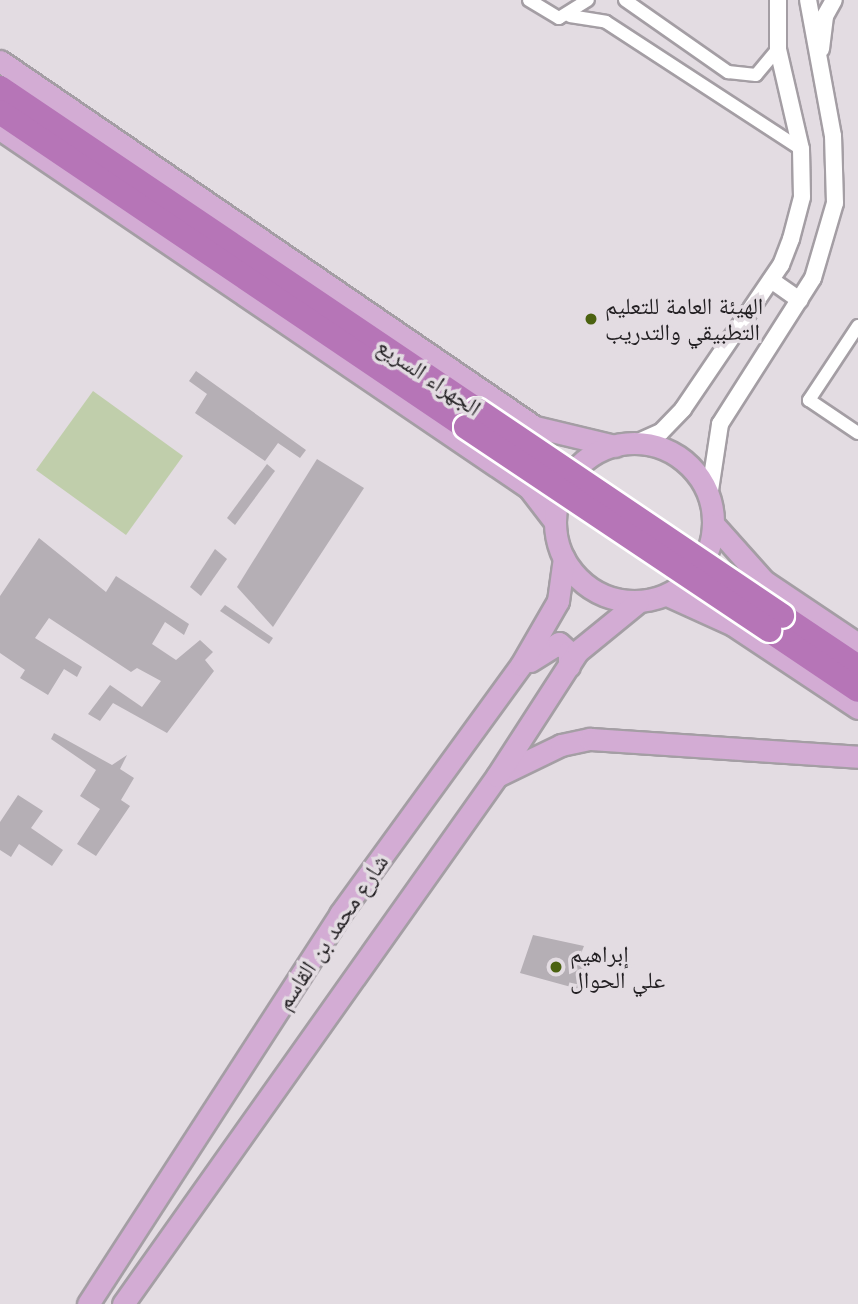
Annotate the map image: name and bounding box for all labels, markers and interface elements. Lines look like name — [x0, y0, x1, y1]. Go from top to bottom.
place label: الهيئة العامة للتعليم التطبيقي والتدريب — [605, 292, 763, 346]
marker: الهيئة العامة للتعليم التطبيقي والتدريب — [583, 311, 599, 327]
street label: الجهراء السريع — [372, 332, 486, 422]
street label: شارع محمد بن القاسم — [270, 849, 394, 1015]
place label: إبراهيم علي الحوال — [570, 940, 665, 994]
marker: إبراهيم علي الحوال — [548, 959, 564, 975]

